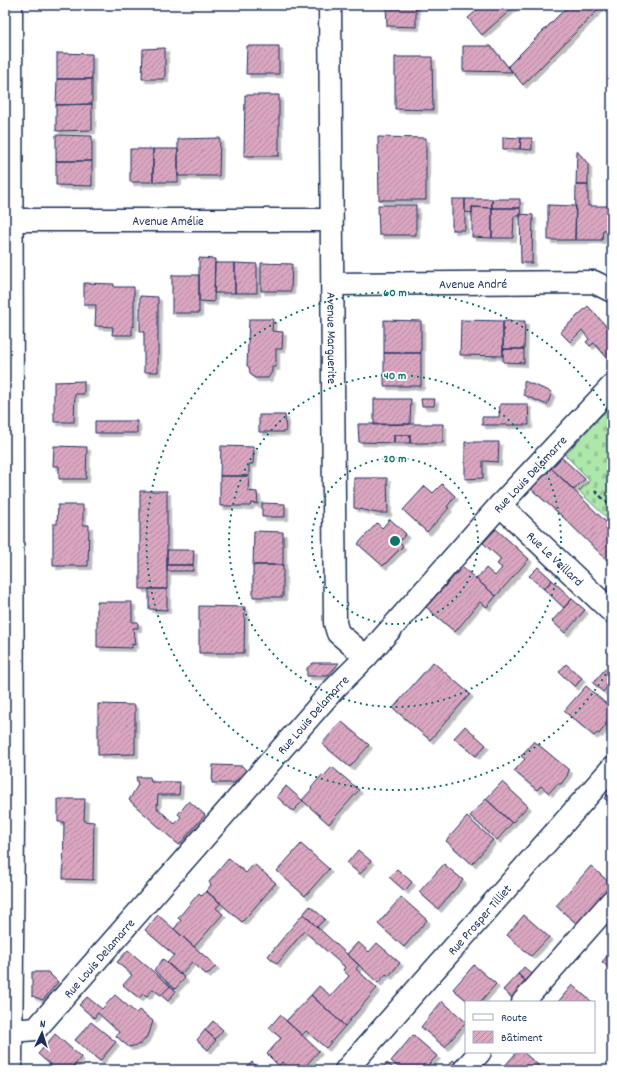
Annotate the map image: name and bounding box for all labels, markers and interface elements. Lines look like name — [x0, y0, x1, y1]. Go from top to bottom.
street label: Avenue Amélie — [132, 213, 204, 232]
street label: Avenue André — [439, 276, 508, 295]
text: 60 m — [383, 285, 407, 302]
street label: Avenue Marguerite — [320, 292, 340, 384]
text: 40 m — [384, 368, 406, 385]
street label: Rue Louis Delamarre — [490, 432, 573, 518]
text: 20 m — [384, 451, 406, 468]
street label: Rue Le Veillard — [521, 528, 587, 592]
centre of rings — [388, 534, 402, 548]
street label: Rue Louis Delamarre — [274, 672, 355, 760]
street label: Rue Prosper Tilliet — [444, 881, 517, 960]
street label: Rue Louis Delamarre — [60, 915, 141, 1003]
legend — [465, 1001, 595, 1053]
text: Route — [501, 1010, 527, 1027]
north arrow — [22, 1013, 62, 1053]
text: N — [39, 1017, 46, 1033]
text: Bâtiment — [501, 1030, 543, 1047]

